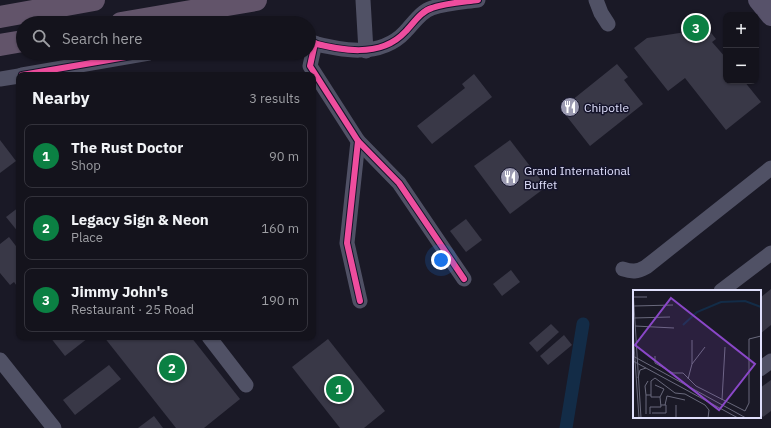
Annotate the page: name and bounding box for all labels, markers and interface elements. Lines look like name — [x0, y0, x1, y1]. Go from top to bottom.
map controls — [723, 12, 759, 84]
button: + — [723, 12, 759, 48]
pin: 3 — [683, 13, 709, 43]
search box — [16, 16, 316, 60]
icon: search — [30, 27, 52, 49]
text: Search here — [62, 29, 142, 48]
button: − — [723, 48, 759, 84]
text: Nearby — [32, 87, 90, 109]
text: 3 results — [249, 90, 300, 107]
restaurant icon: Chipotle — [559, 96, 581, 118]
place label: Chipotle — [584, 100, 629, 115]
text: The Rust Doctor — [71, 138, 183, 157]
text: 1 — [42, 148, 50, 165]
text: 90 m — [269, 148, 299, 165]
text: Shop — [71, 157, 101, 174]
place label: Grand International Buffet — [524, 163, 630, 192]
restaurant icon: Grand International Buffet — [499, 166, 521, 188]
text: Legacy Sign & Neon — [71, 210, 209, 229]
text: 2 — [42, 220, 50, 237]
text: 160 m — [261, 220, 299, 237]
text: Place — [71, 229, 103, 246]
your location — [431, 250, 451, 270]
text: Jimmy John's — [71, 282, 168, 301]
inset map — [633, 290, 761, 418]
text: 3 — [42, 292, 50, 309]
text: 190 m — [261, 292, 299, 309]
text: Restaurant · 25 Road — [71, 301, 194, 318]
pin: 2 — [159, 353, 185, 383]
pin: 1 — [326, 374, 352, 404]

